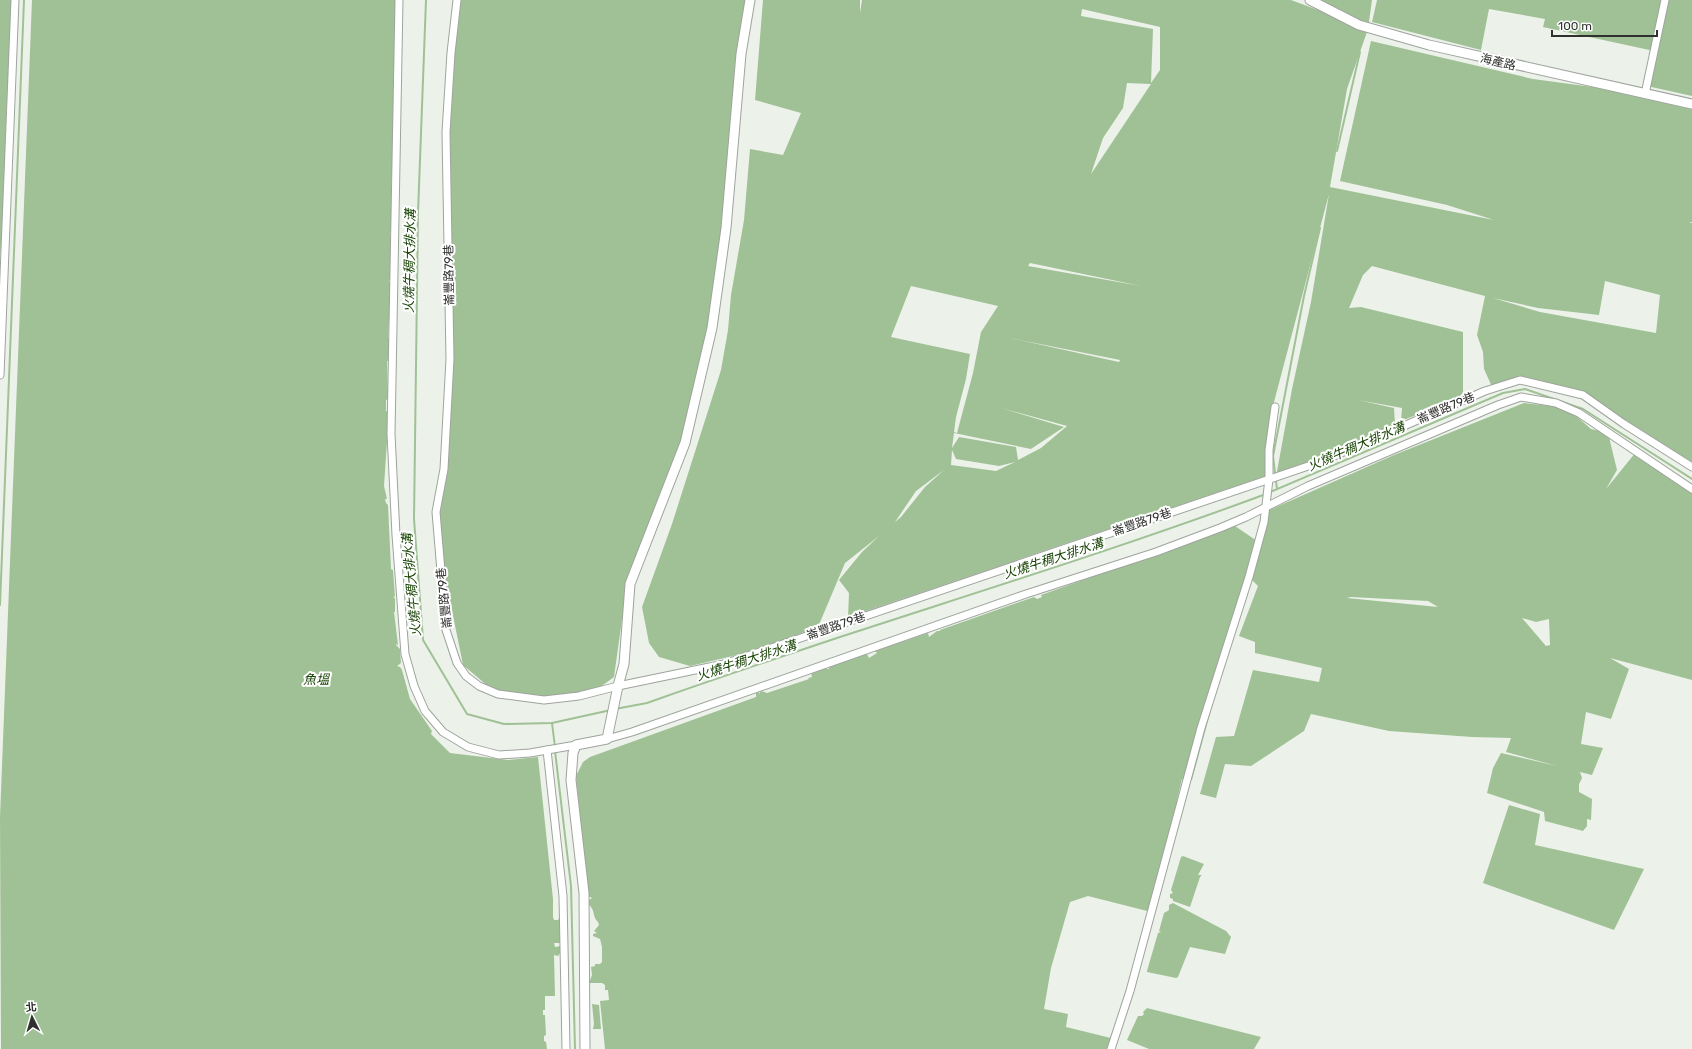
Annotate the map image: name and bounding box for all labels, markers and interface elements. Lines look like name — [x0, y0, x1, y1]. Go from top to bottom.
scale bar — [1552, 12, 1657, 38]
text: 100 m — [1558, 19, 1592, 33]
street label: 海產路 — [1479, 51, 1517, 73]
water label: 火燒牛稠大排水溝 — [401, 207, 418, 313]
street label: 崙豐路79巷 — [441, 244, 457, 306]
street label: 崙豐路79巷 — [1415, 390, 1477, 426]
water label: 火燒牛稠大排水溝 — [1305, 418, 1409, 474]
street label: 崙豐路79巷 — [1111, 505, 1173, 539]
water label: 火燒牛稠大排水溝 — [399, 531, 424, 637]
water label: 火燒牛稠大排水溝 — [1001, 535, 1107, 582]
street label: 崙豐路79巷 — [434, 567, 454, 629]
street label: 崙豐路79巷 — [805, 609, 867, 643]
water label: 火燒牛稠大排水溝 — [694, 637, 800, 684]
water label: 魚塭 — [303, 672, 331, 687]
north arrow — [12, 997, 52, 1037]
text: 北 — [25, 1001, 37, 1014]

